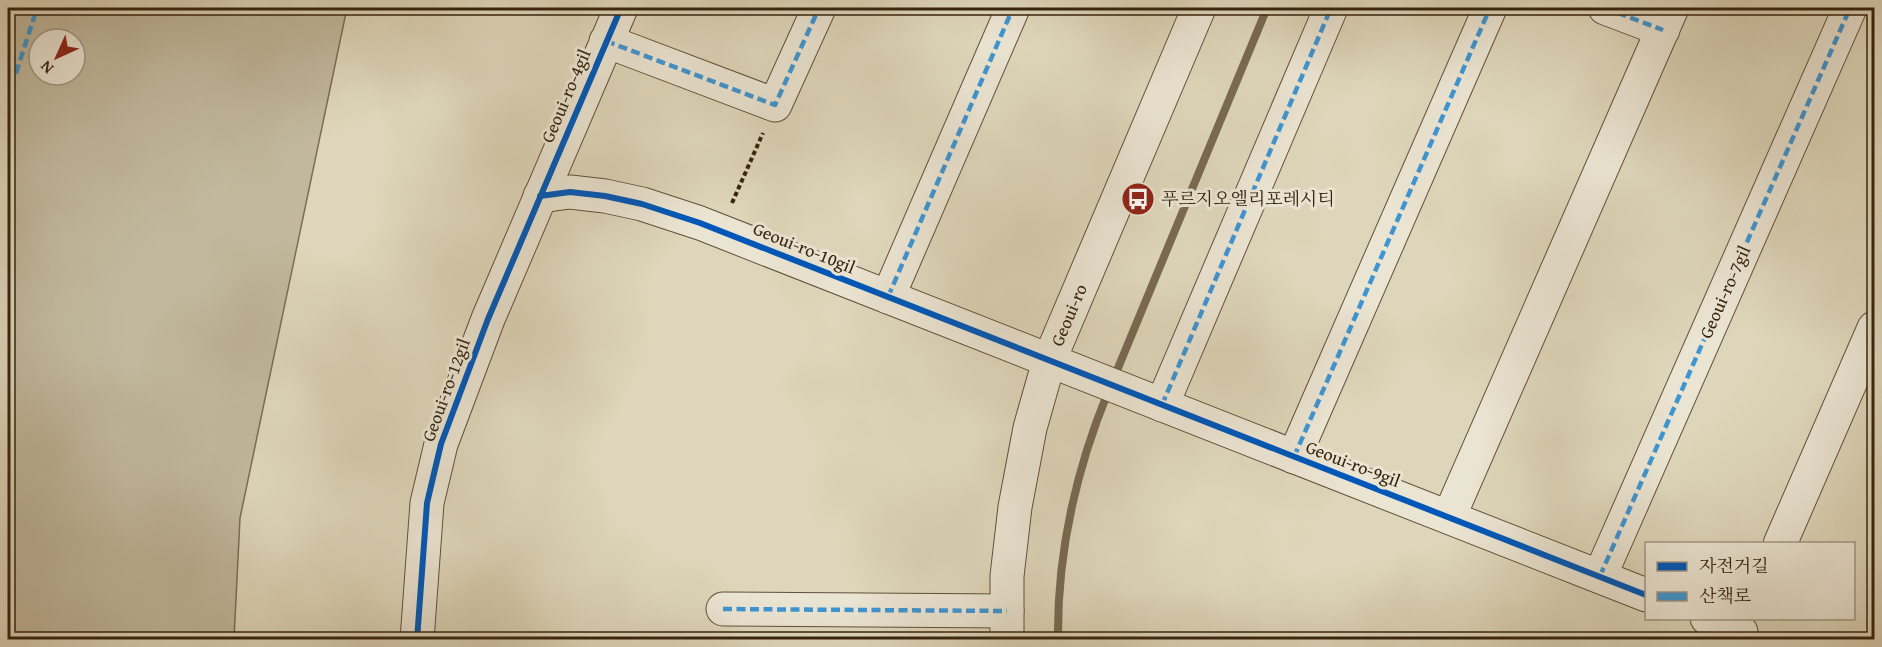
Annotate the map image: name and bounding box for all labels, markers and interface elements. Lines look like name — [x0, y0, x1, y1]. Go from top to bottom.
north arrow — [27, 27, 87, 87]
street label: Geoui-ro-4gil — [534, 45, 597, 147]
text: N — [34, 55, 59, 80]
bus stop icon: 푸르지오엘리포레시티 — [1120, 181, 1156, 217]
place label: 푸르지오엘리포레시티 — [1161, 185, 1335, 212]
street label: Geoui-ro-10gil — [749, 215, 859, 280]
street label: Geoui-ro-7gil — [1692, 241, 1757, 343]
street label: Geoui-ro — [1043, 279, 1094, 350]
street label: Geoui-ro-12gil — [414, 334, 477, 445]
street label: Geoui-ro-9gil — [1302, 433, 1404, 494]
legend — [1645, 542, 1855, 620]
text: 자전거길 — [1699, 552, 1769, 579]
text: 산책로 — [1699, 582, 1751, 609]

